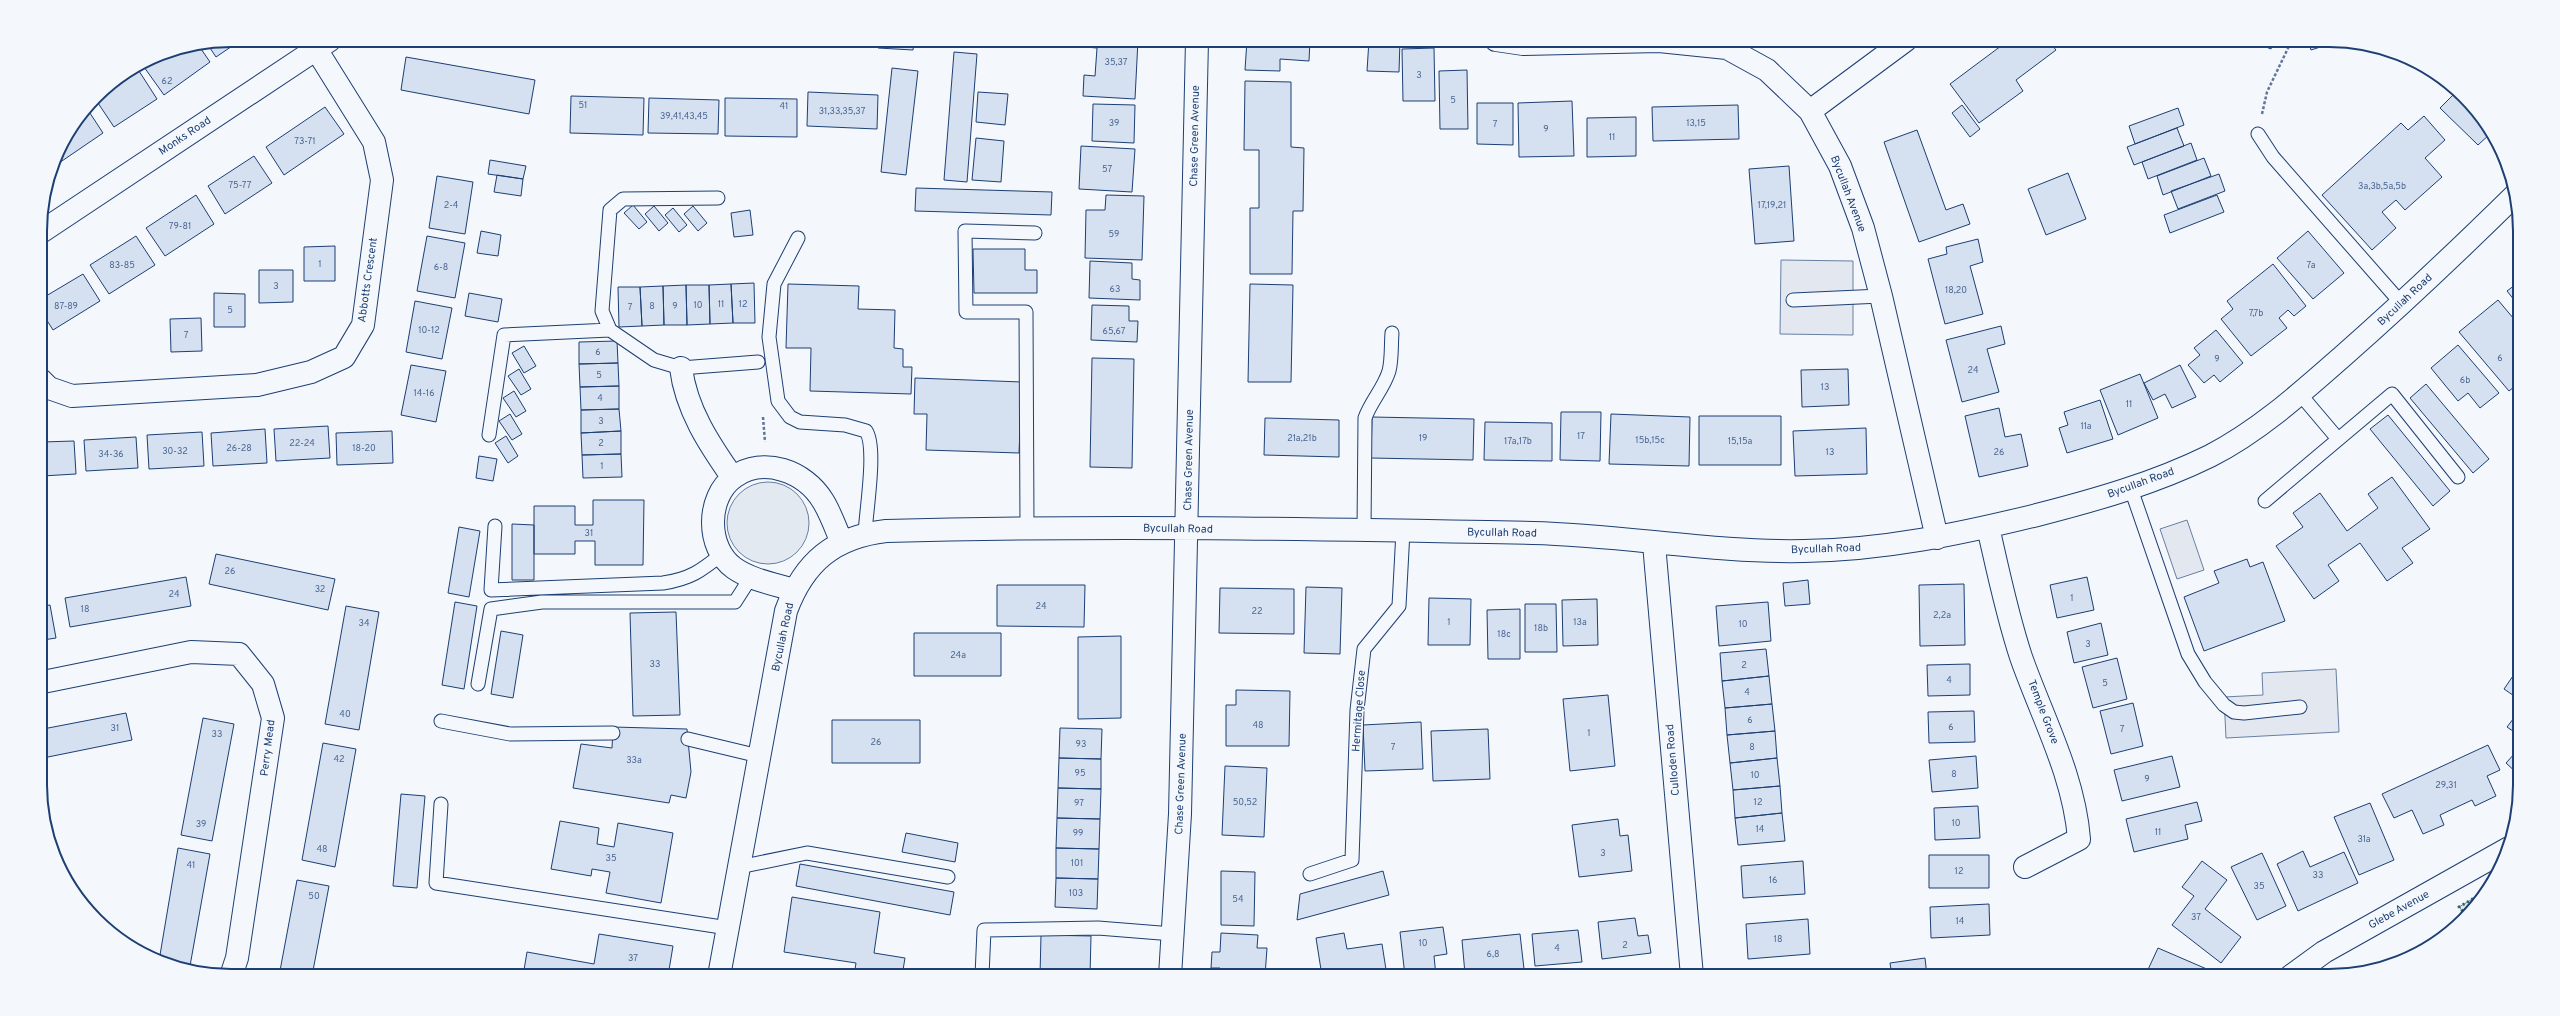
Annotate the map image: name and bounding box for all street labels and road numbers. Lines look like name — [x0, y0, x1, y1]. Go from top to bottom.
street label: Chase Green Avenue — [1187, 85, 1203, 187]
street label: Monks Road — [156, 113, 214, 159]
street label: Bycullah Avenue — [1827, 154, 1869, 234]
street label: Abbotts Crescent — [355, 237, 381, 323]
street label: Bycullah Road — [2375, 271, 2435, 329]
street label: Chase Green Avenue — [1181, 409, 1197, 511]
street label: Bycullah Road — [2106, 464, 2176, 502]
street label: Bycullah Road — [1143, 521, 1213, 537]
street label: Bycullah Road — [1467, 525, 1537, 541]
street label: Bycullah Road — [1791, 541, 1861, 557]
street label: Bycullah Road — [769, 601, 797, 673]
street label: Hermitage Close — [1349, 670, 1369, 752]
street label: Temple Grove — [2024, 678, 2062, 746]
street label: Perry Mead — [258, 719, 278, 777]
street label: Culloden Road — [1663, 724, 1683, 796]
street label: Chase Green Avenue — [1172, 733, 1190, 835]
street label: Glebe Avenue — [2366, 887, 2432, 933]

